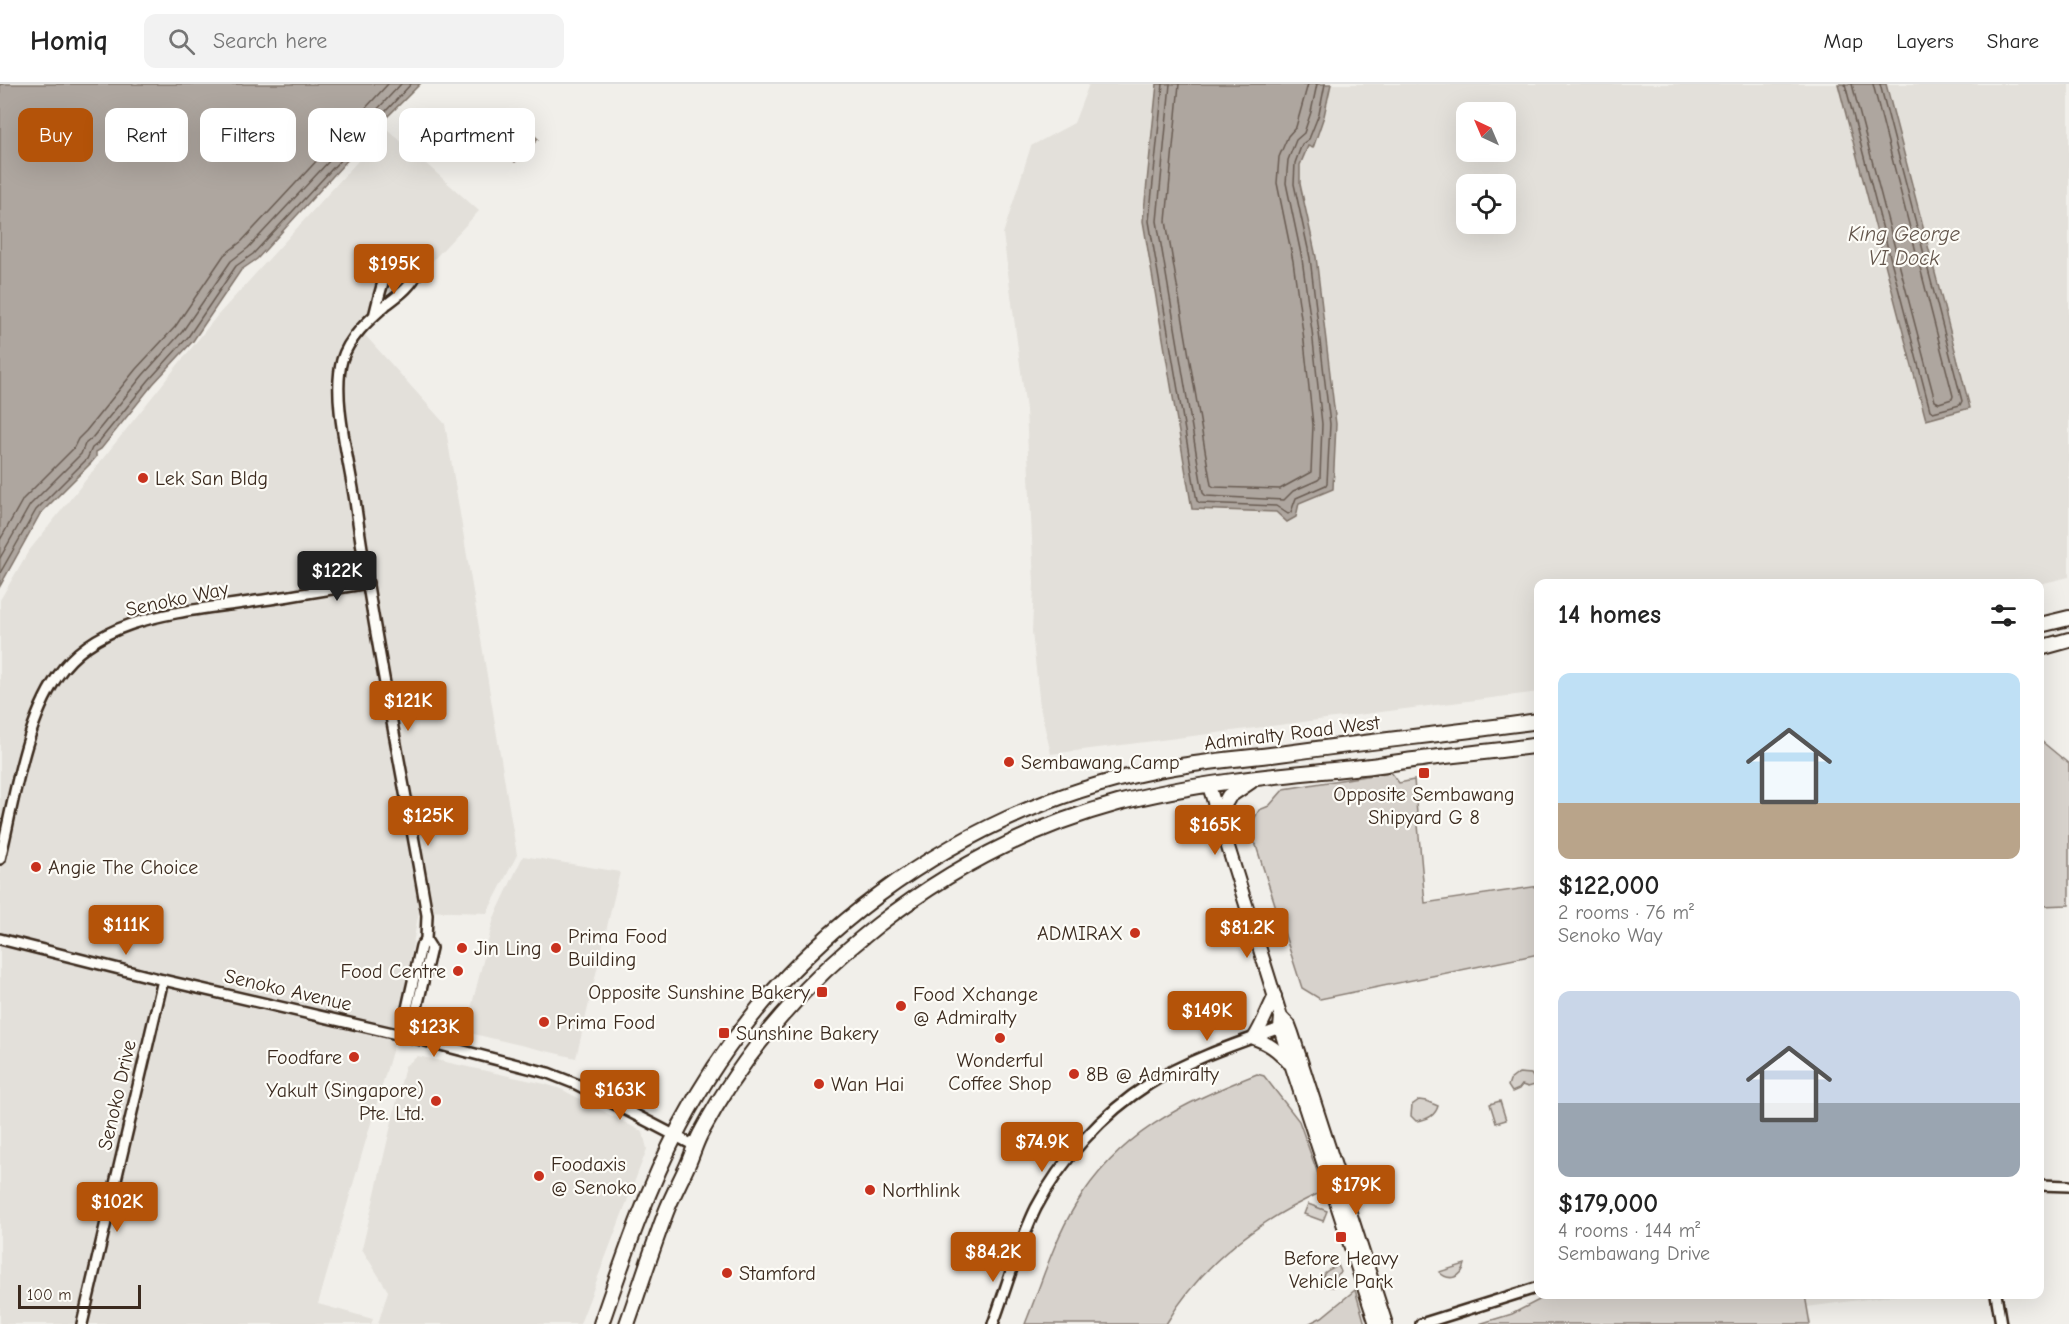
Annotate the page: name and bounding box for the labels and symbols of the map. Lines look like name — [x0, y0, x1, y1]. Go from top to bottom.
north arrow — [1456, 102, 1516, 162]
water label: King George VI Dock — [1848, 222, 1960, 270]
pin: $195K — [352, 244, 436, 295]
place label: Lek San Bldg — [155, 467, 268, 490]
marker: Lek San Bldg — [136, 471, 150, 485]
pin: $122K — [295, 551, 379, 602]
street label: Senoko Way — [124, 577, 231, 621]
pin: $121K — [366, 681, 450, 732]
street label: Admiralty Road West — [1203, 711, 1382, 755]
place label: Sembawang Camp — [1021, 751, 1180, 774]
marker: Sembawang Camp — [1002, 755, 1016, 769]
marker: Opposite Sembawang Shipyard G 8 — [1417, 766, 1431, 780]
place label: Opposite Sembawang Shipyard G 8 — [1333, 783, 1515, 829]
pin: $125K — [386, 796, 470, 847]
pin: $165K — [1173, 805, 1257, 856]
place label: Angie The Choice — [48, 856, 198, 879]
marker: Angie The Choice — [29, 860, 43, 874]
pin: $111K — [84, 905, 168, 956]
pin: $81.2K — [1198, 908, 1296, 959]
place label: ADMIRAX — [1037, 922, 1123, 945]
place label: Prima Food Building — [568, 925, 667, 971]
marker: ADMIRAX — [1128, 926, 1142, 940]
place label: Jin Ling — [474, 937, 542, 960]
marker: Jin Ling — [455, 941, 469, 955]
marker: Prima Food Building — [549, 941, 563, 955]
place label: Food Centre — [341, 960, 446, 983]
street label: Senoko Avenue — [222, 964, 354, 1016]
marker: Food Centre — [451, 964, 465, 978]
place label: Opposite Sunshine Bakery — [588, 981, 810, 1004]
place label: Food Xchange @ Admiralty — [913, 983, 1038, 1029]
marker: Opposite Sunshine Bakery — [815, 985, 829, 999]
pin: $149K — [1165, 991, 1249, 1042]
marker: Food Xchange @ Admiralty — [894, 999, 908, 1013]
pin: $123K — [392, 1007, 476, 1058]
place label: Prima Food — [556, 1011, 655, 1034]
marker: Prima Food — [537, 1015, 551, 1029]
place label: Sunshine Bakery — [736, 1022, 879, 1045]
marker: Sunshine Bakery — [717, 1026, 731, 1040]
marker: Wonderful Coffee Shop — [993, 1031, 1007, 1045]
street label: Senoko Drive — [93, 1038, 141, 1152]
place label: Foodfare — [267, 1046, 342, 1069]
place label: Wonderful Coffee Shop — [948, 1049, 1052, 1095]
marker: Foodfare — [347, 1050, 361, 1064]
place label: 8B @ Admiralty — [1086, 1063, 1219, 1086]
marker: 8B @ Admiralty — [1067, 1067, 1081, 1081]
pin: $163K — [578, 1070, 662, 1121]
place label: Wan Hai — [831, 1073, 904, 1096]
marker: Wan Hai — [812, 1077, 826, 1091]
place label: Yakult (Singapore) Pte. Ltd. — [266, 1079, 424, 1125]
marker: Yakult (Singapore) Pte. Ltd. — [429, 1094, 443, 1108]
pin: $74.9K — [993, 1122, 1091, 1173]
place label: Foodaxis @ Senoko — [551, 1153, 637, 1199]
pin: $179K — [1314, 1165, 1398, 1216]
marker: Foodaxis @ Senoko — [532, 1169, 546, 1183]
place label: Northlink — [882, 1179, 960, 1202]
pin: $102K — [75, 1182, 159, 1233]
marker: Northlink — [863, 1183, 877, 1197]
marker: Before Heavy Vehicle Park — [1334, 1230, 1348, 1244]
pin: $84.2K — [944, 1232, 1042, 1283]
place label: Before Heavy Vehicle Park — [1284, 1247, 1398, 1293]
place label: Stamford — [739, 1262, 816, 1285]
marker: Stamford — [720, 1266, 734, 1280]
scale bar — [18, 1282, 141, 1310]

